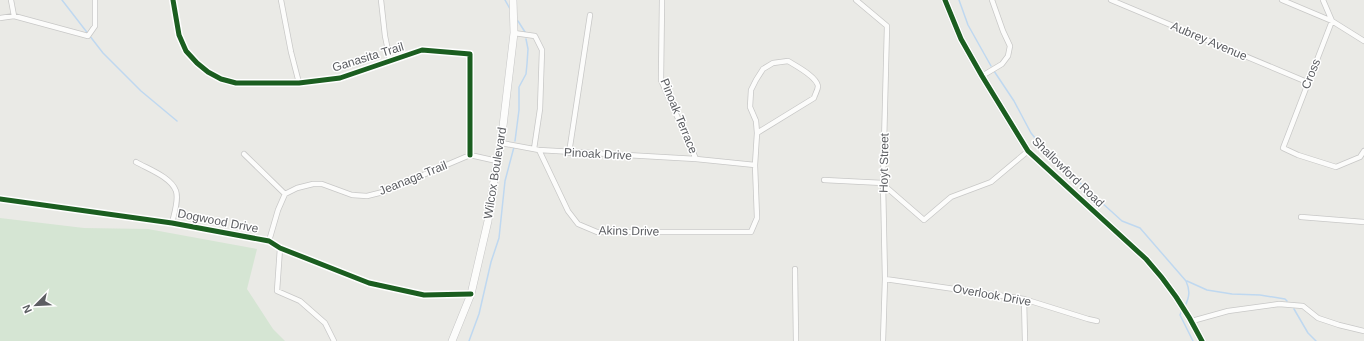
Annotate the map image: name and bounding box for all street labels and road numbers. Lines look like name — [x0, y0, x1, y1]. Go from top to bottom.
street label: Aubrey Avenue — [1169, 19, 1249, 63]
street label: Ganasita Trail — [331, 39, 405, 75]
street label: Cross — [1299, 57, 1323, 91]
street label: Pinoak Terrace — [658, 76, 701, 156]
street label: Wilcox Boulevard — [481, 126, 509, 220]
street label: Hoyt Street — [876, 132, 892, 193]
street label: Shallowford Road — [1029, 134, 1107, 210]
street label: Pinoak Drive — [564, 145, 633, 163]
street label: Jeanaga Trail — [377, 158, 449, 198]
street label: Dogwood Drive — [176, 206, 260, 236]
street label: Akins Drive — [599, 223, 660, 239]
street label: Overlook Drive — [952, 281, 1033, 309]

